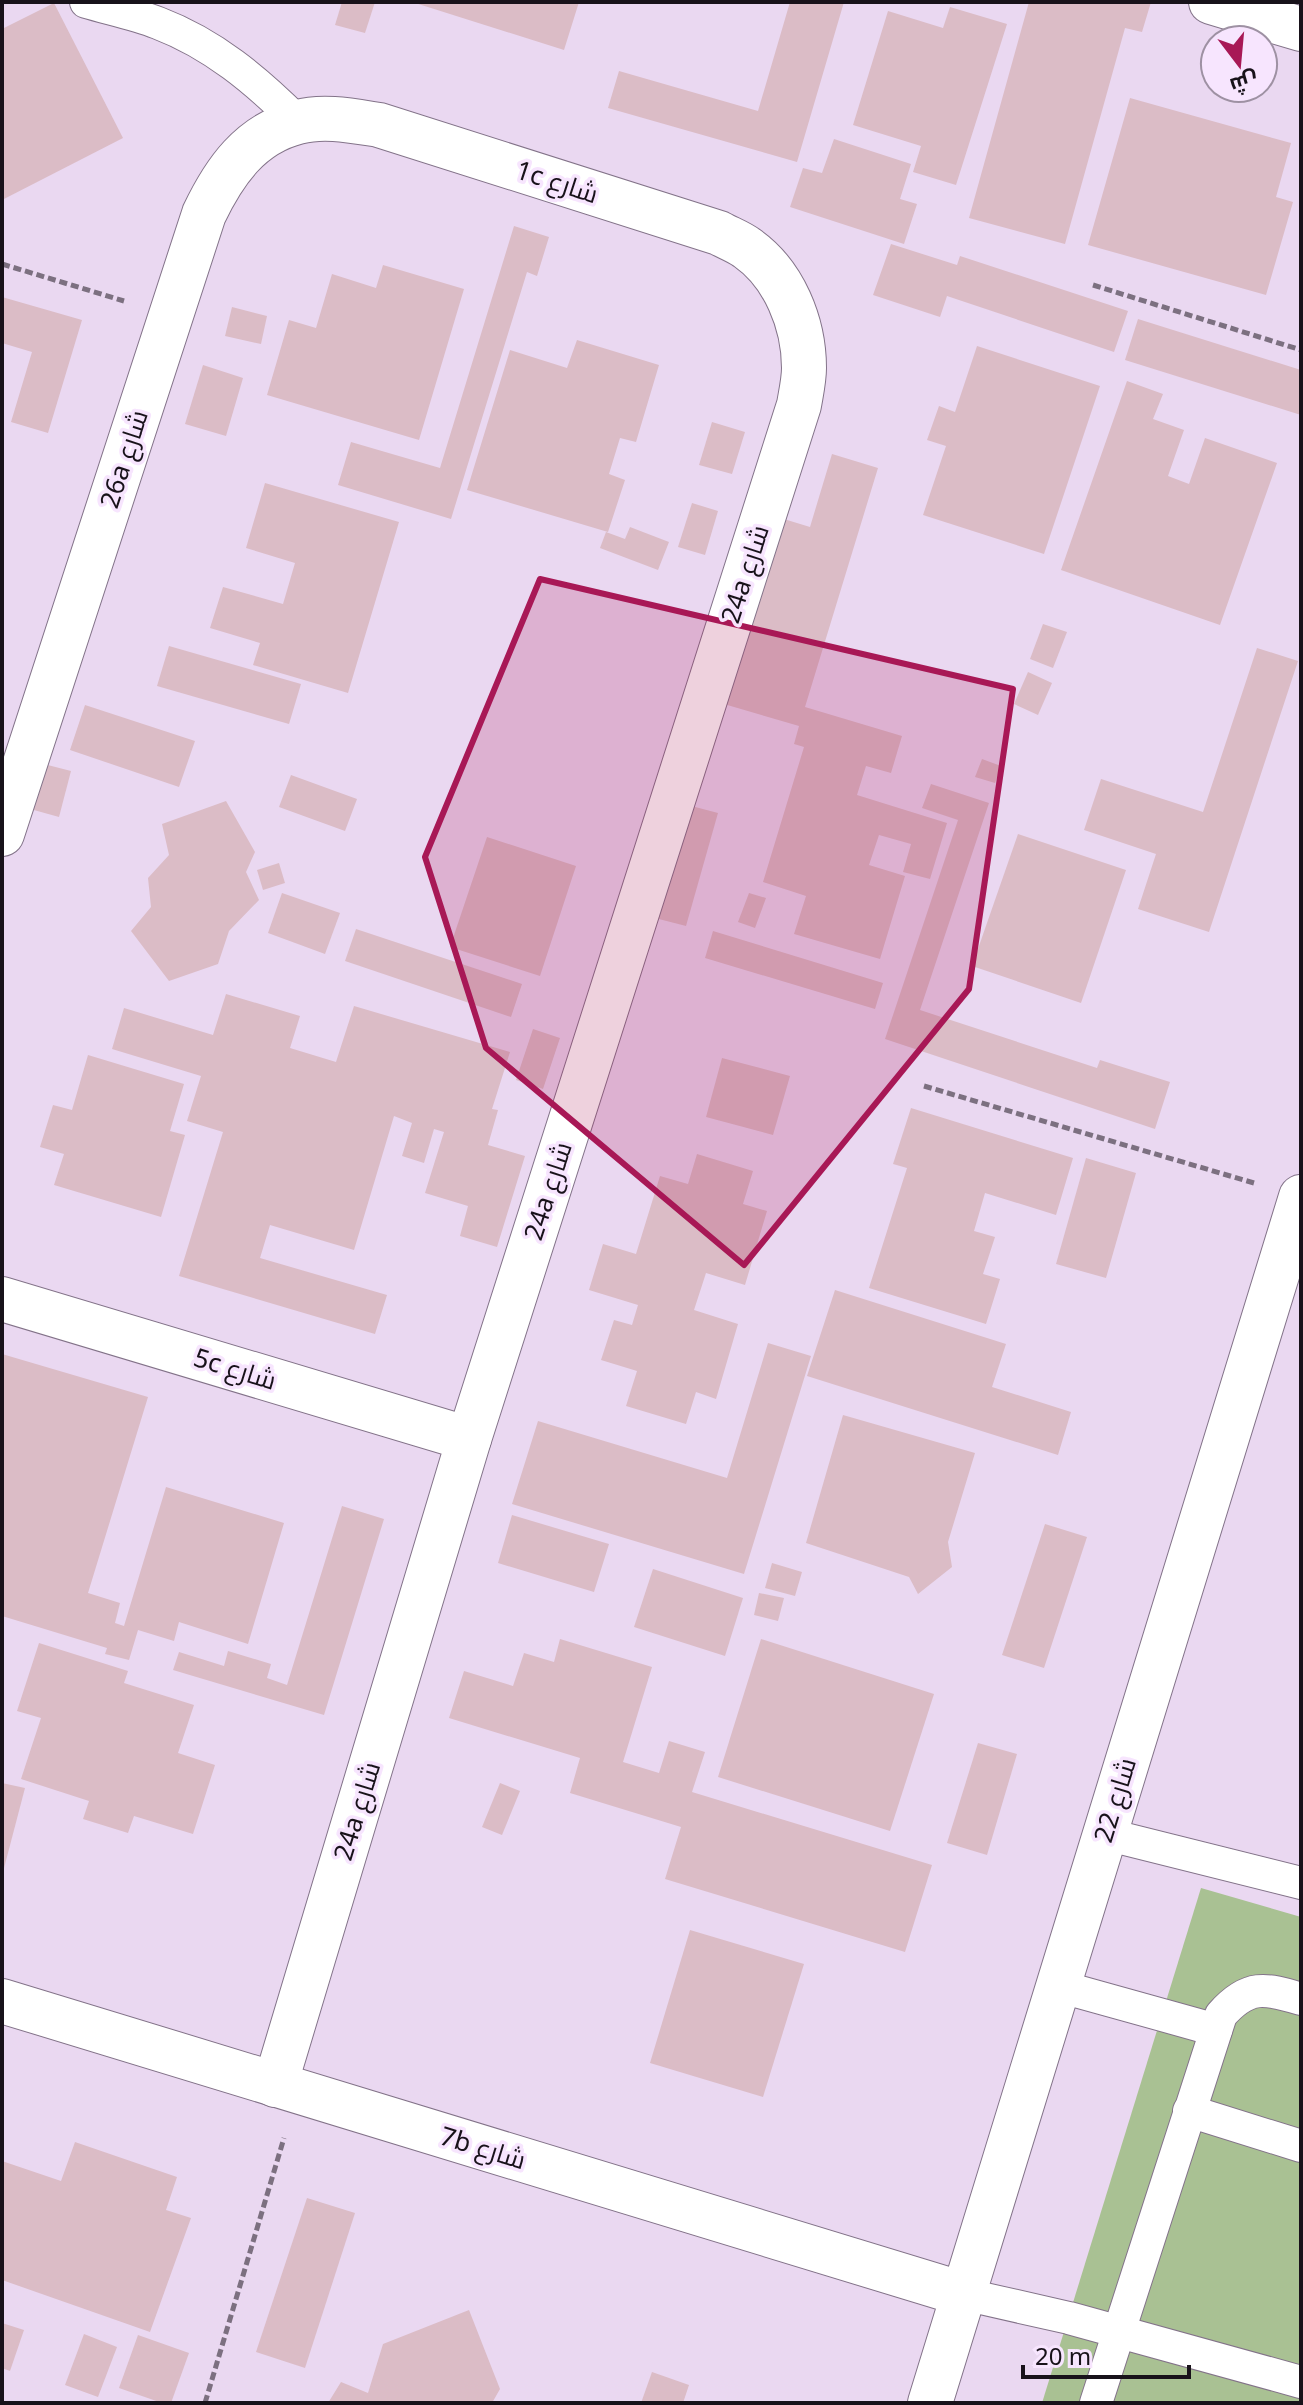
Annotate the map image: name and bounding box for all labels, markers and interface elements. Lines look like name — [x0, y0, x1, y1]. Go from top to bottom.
north arrow — [1199, 24, 1279, 104]
text: ش — [1227, 66, 1262, 102]
street label: 1c شارع — [512, 151, 603, 211]
street label: 26a شارع — [90, 405, 156, 513]
street label: 24a شارع — [711, 520, 777, 628]
street label: 24a شارع — [514, 1137, 580, 1245]
street label: 5c شارع — [190, 1338, 281, 1398]
street label: شارع 22 — [1084, 1753, 1144, 1847]
street label: 24a شارع — [324, 1757, 388, 1864]
street label: 7b شارع — [436, 2117, 531, 2177]
scale bar — [1023, 2329, 1189, 2379]
text: 20 m — [1035, 2339, 1091, 2372]

